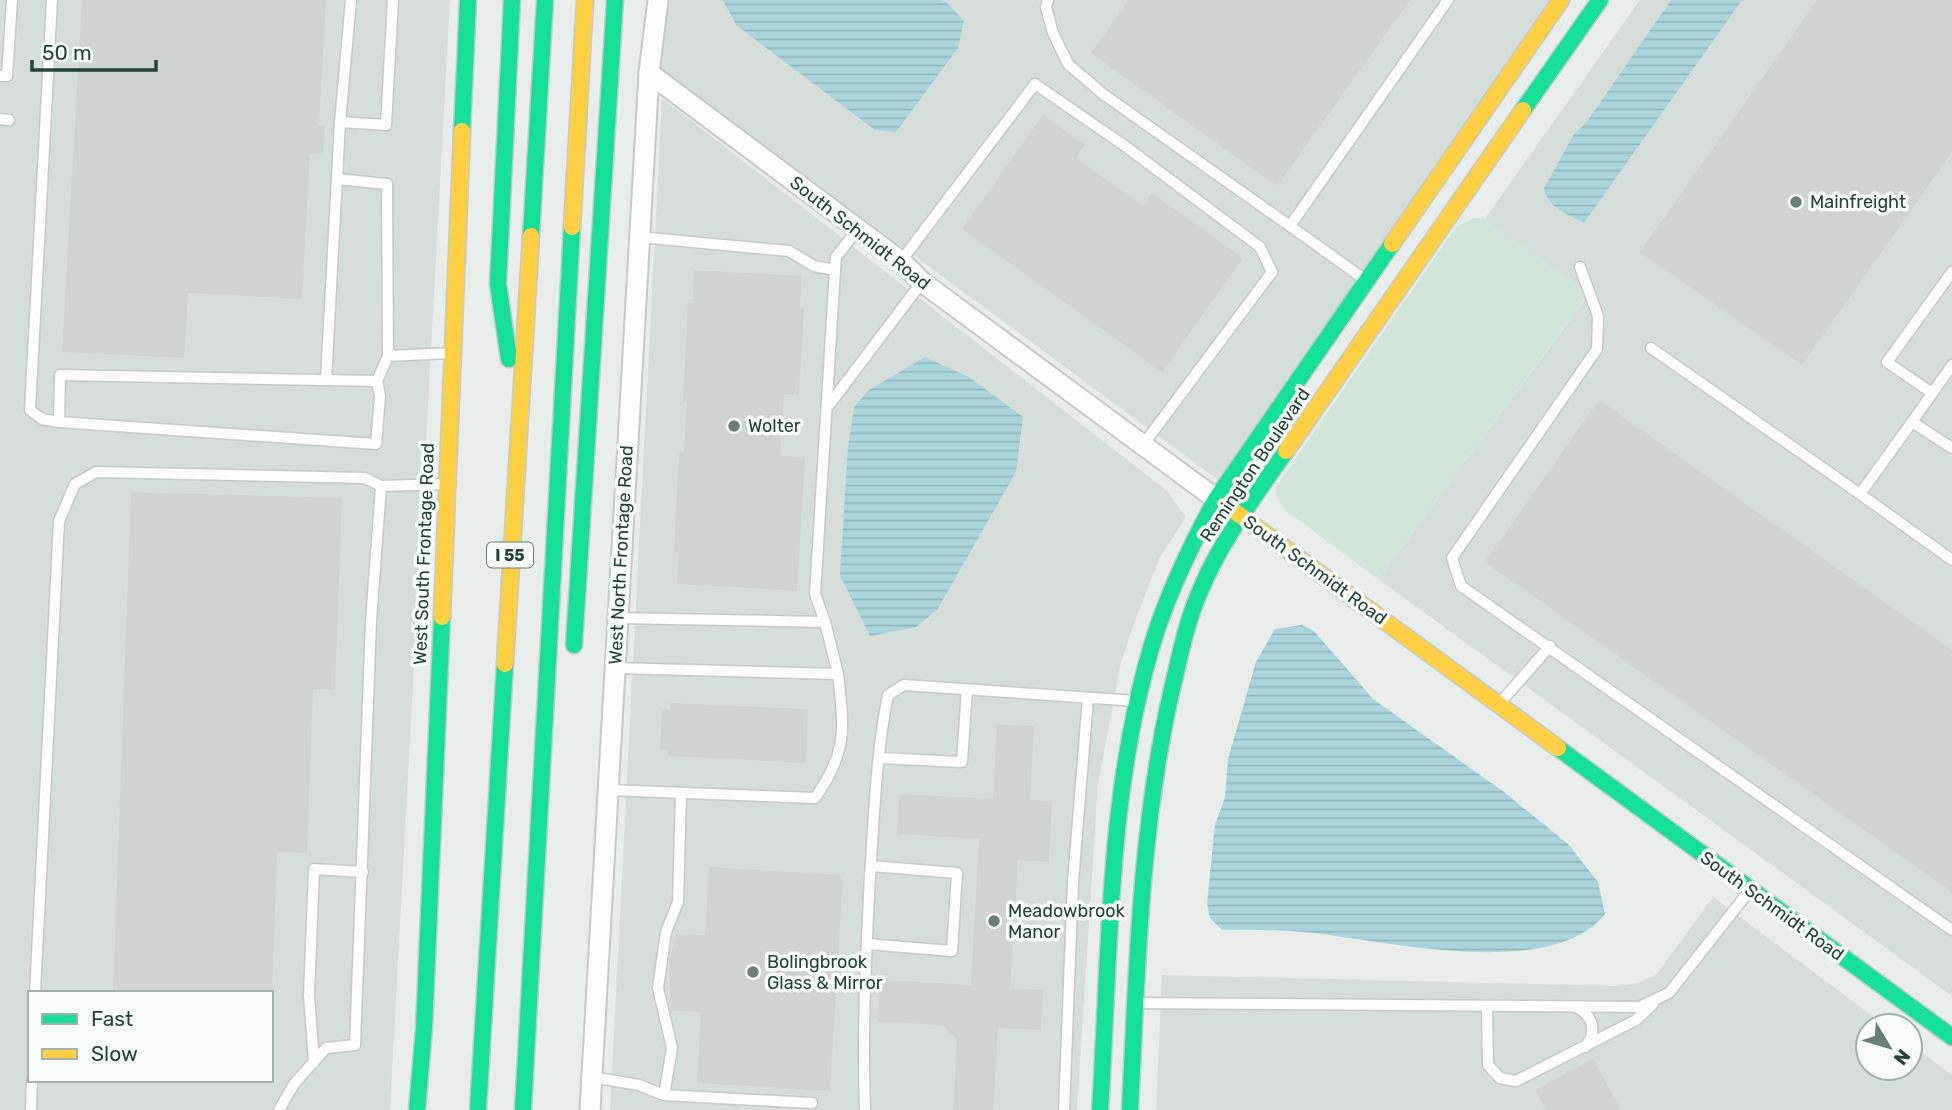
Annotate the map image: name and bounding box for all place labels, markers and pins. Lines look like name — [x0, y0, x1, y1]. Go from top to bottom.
place label: Mainfreight — [1810, 191, 1906, 213]
marker: Mainfreight — [1788, 194, 1804, 210]
place label: Wolter — [748, 415, 801, 437]
marker: Wolter — [726, 418, 742, 434]
place label: Meadowbrook Manor — [1008, 900, 1126, 943]
marker: Meadowbrook Manor — [986, 913, 1002, 929]
place label: Bolingbrook Glass & Mirror — [767, 951, 883, 994]
marker: Bolingbrook Glass & Mirror — [745, 964, 761, 980]

